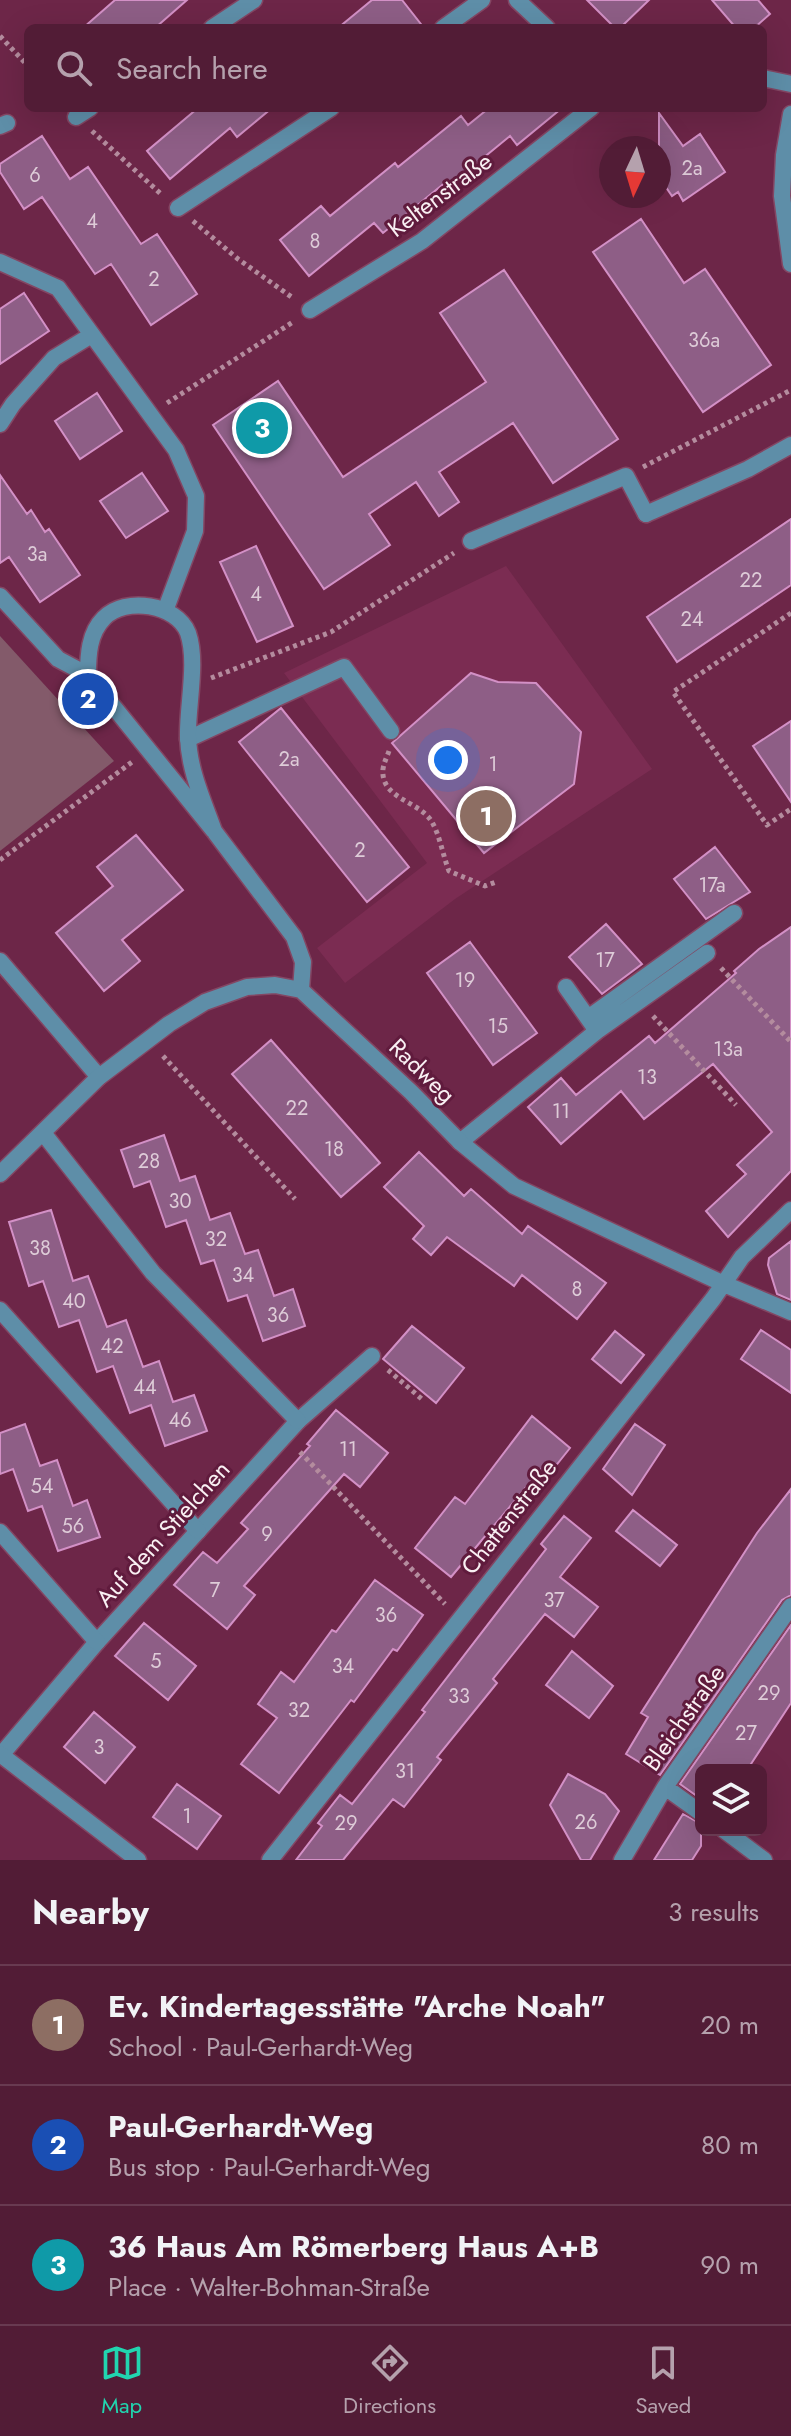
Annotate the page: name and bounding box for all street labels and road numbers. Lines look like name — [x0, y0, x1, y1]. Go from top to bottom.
street label: Keltenstraße — [380, 144, 499, 245]
street label: Radweg — [381, 1030, 464, 1111]
street label: Chattenstraße — [452, 1451, 565, 1582]
street label: Auf dem Stielchen — [87, 1453, 238, 1615]
street label: Bleichstraße — [634, 1657, 733, 1778]

